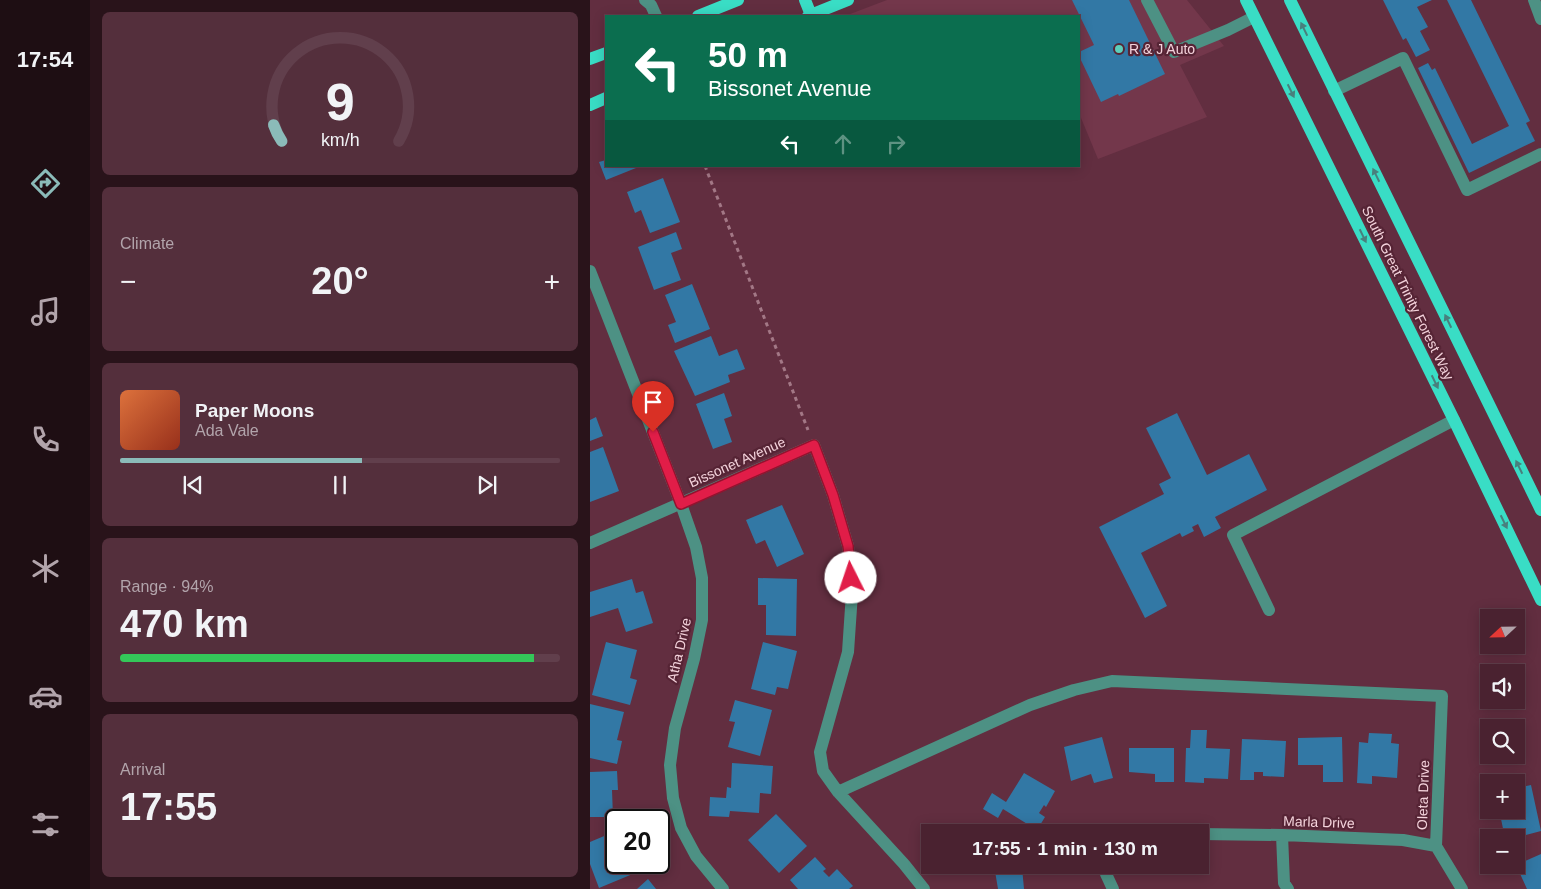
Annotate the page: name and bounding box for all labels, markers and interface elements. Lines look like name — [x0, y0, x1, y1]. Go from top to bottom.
one-way arrow — [1300, 22, 1308, 36]
icon: left — [625, 35, 690, 100]
text: 50 m — [708, 35, 788, 74]
place label: R & J Auto — [1129, 41, 1195, 57]
marker: R & J Auto — [1113, 43, 1125, 55]
text: 17:54 — [17, 47, 73, 72]
text: 9 — [326, 73, 354, 131]
text: Bissonet Avenue — [708, 76, 872, 101]
one-way arrow — [1287, 84, 1295, 98]
text: km/h — [321, 130, 359, 150]
icon: left — [776, 130, 804, 158]
icon: ahead — [829, 130, 857, 158]
icon: right — [882, 130, 910, 158]
icon: directions — [28, 166, 63, 201]
one-way arrow — [1372, 168, 1380, 182]
street label: South Great Trinity Forest Way — [1359, 203, 1457, 383]
one-way arrow — [1359, 229, 1367, 243]
text: Climate — [120, 235, 174, 252]
text: 20° — [311, 260, 369, 302]
text: − — [120, 266, 136, 297]
text: + — [544, 266, 560, 297]
icon: music — [28, 294, 63, 329]
one-way arrow — [1443, 314, 1451, 328]
one-way arrow — [1432, 375, 1440, 389]
pin — [632, 381, 674, 432]
icon: arrive — [639, 388, 667, 416]
text: Paper Moons — [195, 400, 314, 421]
icon: phone — [28, 422, 63, 457]
text: Ada Vale — [195, 422, 259, 439]
street label: Bissonet Avenue — [686, 433, 788, 490]
one-way arrow — [1515, 460, 1523, 474]
icon: previous — [179, 471, 207, 499]
icon: pause — [326, 471, 354, 499]
icon: next — [473, 471, 501, 499]
one-way arrow — [1500, 515, 1508, 529]
icon: climate — [28, 551, 63, 586]
position arrow — [824, 551, 876, 603]
text: Range · 94% — [120, 578, 213, 595]
text: 470 km — [120, 603, 249, 645]
north arrow — [1480, 609, 1525, 654]
map controls — [1480, 609, 1525, 874]
street label: Atha Drive — [664, 616, 694, 684]
button: sound — [1480, 664, 1525, 709]
icon: car — [28, 679, 63, 714]
button: search — [1480, 719, 1525, 764]
street label: Oleta Drive — [1414, 760, 1432, 830]
text: Arrival — [120, 761, 165, 778]
button: + — [1480, 774, 1525, 819]
text: 17:55 — [120, 786, 217, 828]
icon: filters — [28, 807, 63, 842]
speed limit sign: 20 — [605, 809, 670, 874]
street label: Marla Drive — [1283, 813, 1355, 831]
button: − — [1480, 829, 1525, 874]
text: 17:55 · 1 min · 130 m — [972, 838, 1158, 859]

